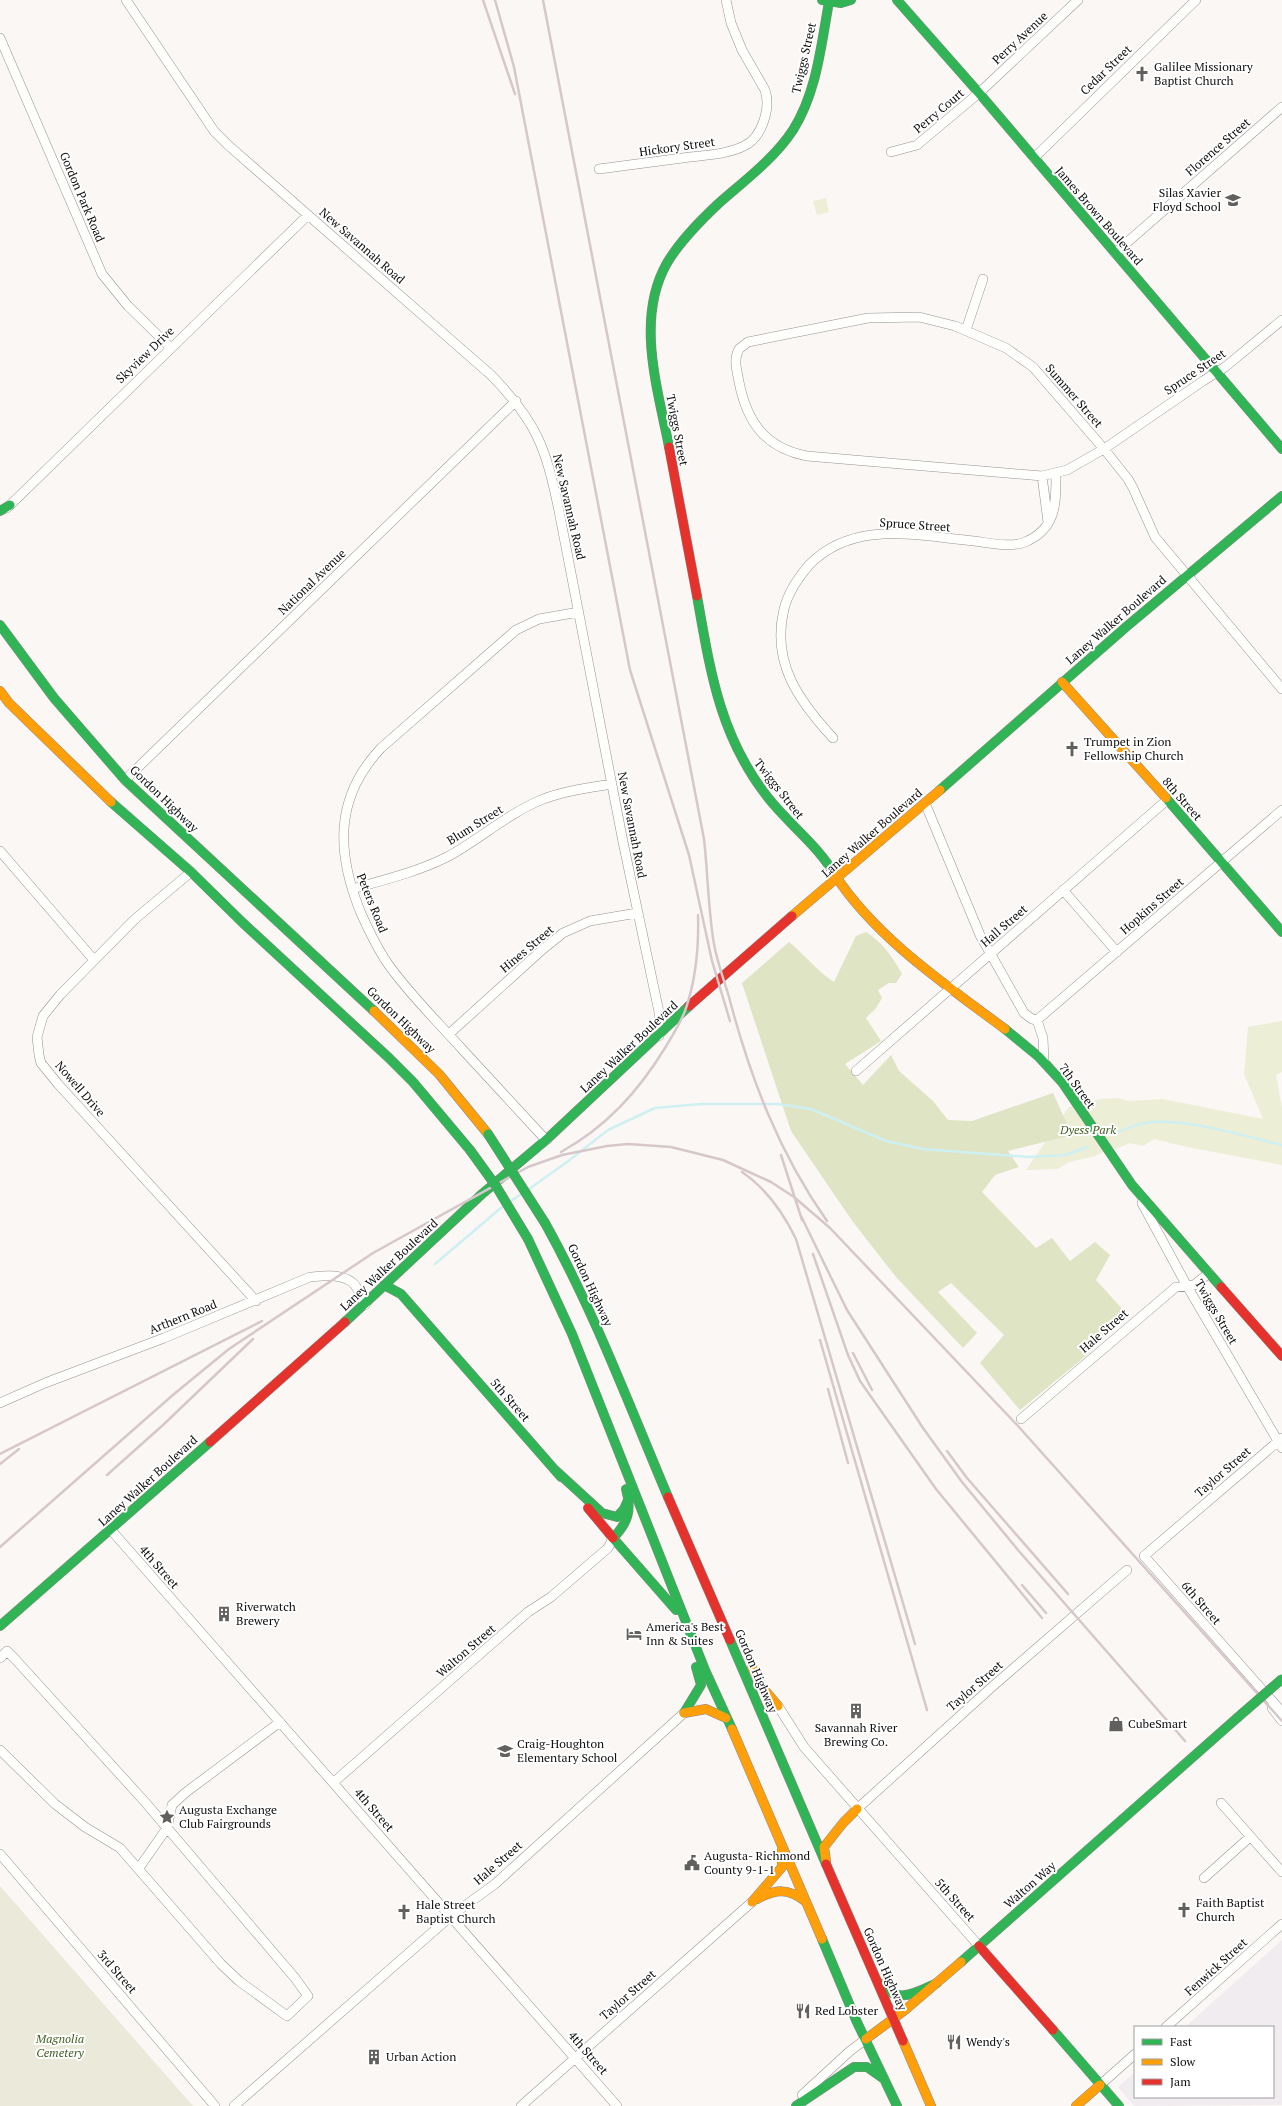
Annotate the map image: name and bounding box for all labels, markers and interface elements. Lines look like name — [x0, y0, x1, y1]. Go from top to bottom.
street label: Perry Avenue — [989, 8, 1050, 67]
street label: Twiggs Street — [788, 20, 819, 95]
street label: Cedar Street — [1077, 41, 1135, 98]
place label: Galilee Missionary Baptist Church — [1154, 59, 1254, 88]
church icon: Galilee Missionary Baptist Church — [1133, 65, 1151, 83]
street label: Perry Court — [910, 85, 967, 136]
street label: Florence Street — [1182, 114, 1254, 179]
street label: Hickory Street — [638, 134, 716, 159]
street label: Gordon Park Road — [57, 149, 108, 244]
street label: James Brown Boulevard — [1052, 163, 1146, 268]
place label: Silas Xavier Floyd School — [1153, 185, 1221, 214]
school or university icon: Silas Xavier Floyd School — [1224, 191, 1242, 209]
street label: New Savannah Road — [317, 204, 408, 287]
street label: Skyview Drive — [112, 323, 177, 386]
street label: Spruce Street — [1161, 345, 1229, 398]
street label: Summer Street — [1043, 361, 1107, 431]
street label: Twiggs Street — [663, 393, 692, 467]
street label: New Savannah Road — [550, 453, 589, 562]
street label: Spruce Street — [879, 515, 952, 534]
street label: National Avenue — [275, 546, 349, 618]
street label: Laney Walker Boulevard — [1062, 572, 1169, 667]
place label: Trumpet in Zion Fellowship Church — [1084, 734, 1183, 763]
church icon: Trumpet in Zion Fellowship Church — [1063, 740, 1081, 758]
street label: Twiggs Street — [751, 755, 808, 822]
street label: Gordon Highway — [127, 762, 202, 836]
street label: New Savannah Road — [615, 770, 650, 880]
street label: 8th Street — [1159, 774, 1206, 824]
street label: Laney Walker Boulevard — [818, 785, 925, 880]
street label: Blum Street — [444, 801, 506, 848]
street label: Peters Road — [354, 871, 391, 935]
street label: Hopkins Street — [1117, 874, 1187, 937]
street label: Hall Street — [977, 901, 1030, 950]
street label: Hines Street — [497, 921, 557, 975]
street label: Gordon Highway — [364, 983, 439, 1057]
street label: Laney Walker Boulevard — [577, 997, 681, 1096]
street label: Nowell Drive — [52, 1058, 109, 1120]
street label: 7th Street — [1056, 1060, 1099, 1112]
park label: Dyess Park — [1059, 1122, 1116, 1137]
street label: Laney Walker Boulevard — [337, 1215, 441, 1314]
street label: Gordon Highway — [565, 1241, 617, 1329]
street label: Twiggs Street — [1192, 1277, 1241, 1347]
street label: Arthern Road — [147, 1296, 219, 1337]
street label: Hale Street — [1076, 1305, 1131, 1356]
street label: 5th Street — [487, 1375, 534, 1425]
street label: Laney Walker Boulevard — [95, 1432, 201, 1529]
street label: Taylor Street — [1192, 1443, 1254, 1500]
street label: 4th Street — [136, 1542, 183, 1592]
street label: 6th Street — [1178, 1578, 1225, 1628]
place label: Riverwatch Brewery — [236, 1599, 296, 1628]
building icon: Riverwatch Brewery — [215, 1605, 233, 1623]
place label: America's Best Inn & Suites — [646, 1619, 725, 1648]
street label: Walton Street — [433, 1621, 499, 1680]
hotel icon: America's Best Inn & Suites — [625, 1625, 643, 1643]
street label: Gordon Highway — [732, 1627, 781, 1716]
street label: Taylor Street — [944, 1657, 1006, 1714]
building icon: Savannah River Brewing Co. — [847, 1702, 865, 1720]
shop icon: CubeSmart — [1107, 1715, 1125, 1733]
place label: CubeSmart — [1128, 1716, 1188, 1731]
place label: Savannah River Brewing Co. — [815, 1720, 898, 1749]
place label: Craig-Houghton Elementary School — [517, 1736, 618, 1765]
school or university icon: Craig-Houghton Elementary School — [496, 1742, 514, 1760]
street label: 4th Street — [351, 1785, 398, 1835]
place label: Augusta Exchange Club Fairgrounds — [179, 1802, 277, 1831]
place icon: Augusta Exchange Club Fairgrounds — [158, 1808, 176, 1826]
street label: Hale Street — [470, 1837, 525, 1888]
place label: Augusta- Richmond County 9-1-1 — [704, 1848, 811, 1877]
public building icon: Augusta- Richmond County 9-1-1 — [683, 1854, 701, 1872]
street label: Walton Way — [1001, 1857, 1059, 1911]
street label: 5th Street — [932, 1875, 979, 1925]
place label: Faith Baptist Church — [1196, 1895, 1265, 1924]
place label: Hale Street Baptist Church — [416, 1897, 496, 1926]
church icon: Faith Baptist Church — [1175, 1901, 1193, 1919]
church icon: Hale Street Baptist Church — [395, 1903, 413, 1921]
street label: Gordon Highway — [860, 1925, 911, 2014]
street label: Fenwick Street — [1181, 1934, 1250, 1999]
street label: 3rd Street — [94, 1947, 141, 1997]
street label: Taylor Street — [597, 1966, 659, 2023]
restaurant icon: Red Lobster — [794, 2002, 812, 2020]
place label: Red Lobster — [815, 2003, 878, 2018]
legend — [1134, 2026, 1274, 2098]
street label: 4th Street — [565, 2028, 612, 2078]
park label: Magnolia Cemetery — [35, 2031, 84, 2060]
restaurant icon: Wendy's — [945, 2033, 963, 2051]
place label: Wendy's — [966, 2034, 1010, 2049]
text: Fast — [1170, 2034, 1193, 2049]
building icon: Urban Action — [365, 2048, 383, 2066]
place label: Urban Action — [386, 2049, 456, 2064]
text: Slow — [1170, 2054, 1196, 2069]
text: Jam — [1170, 2074, 1191, 2089]

